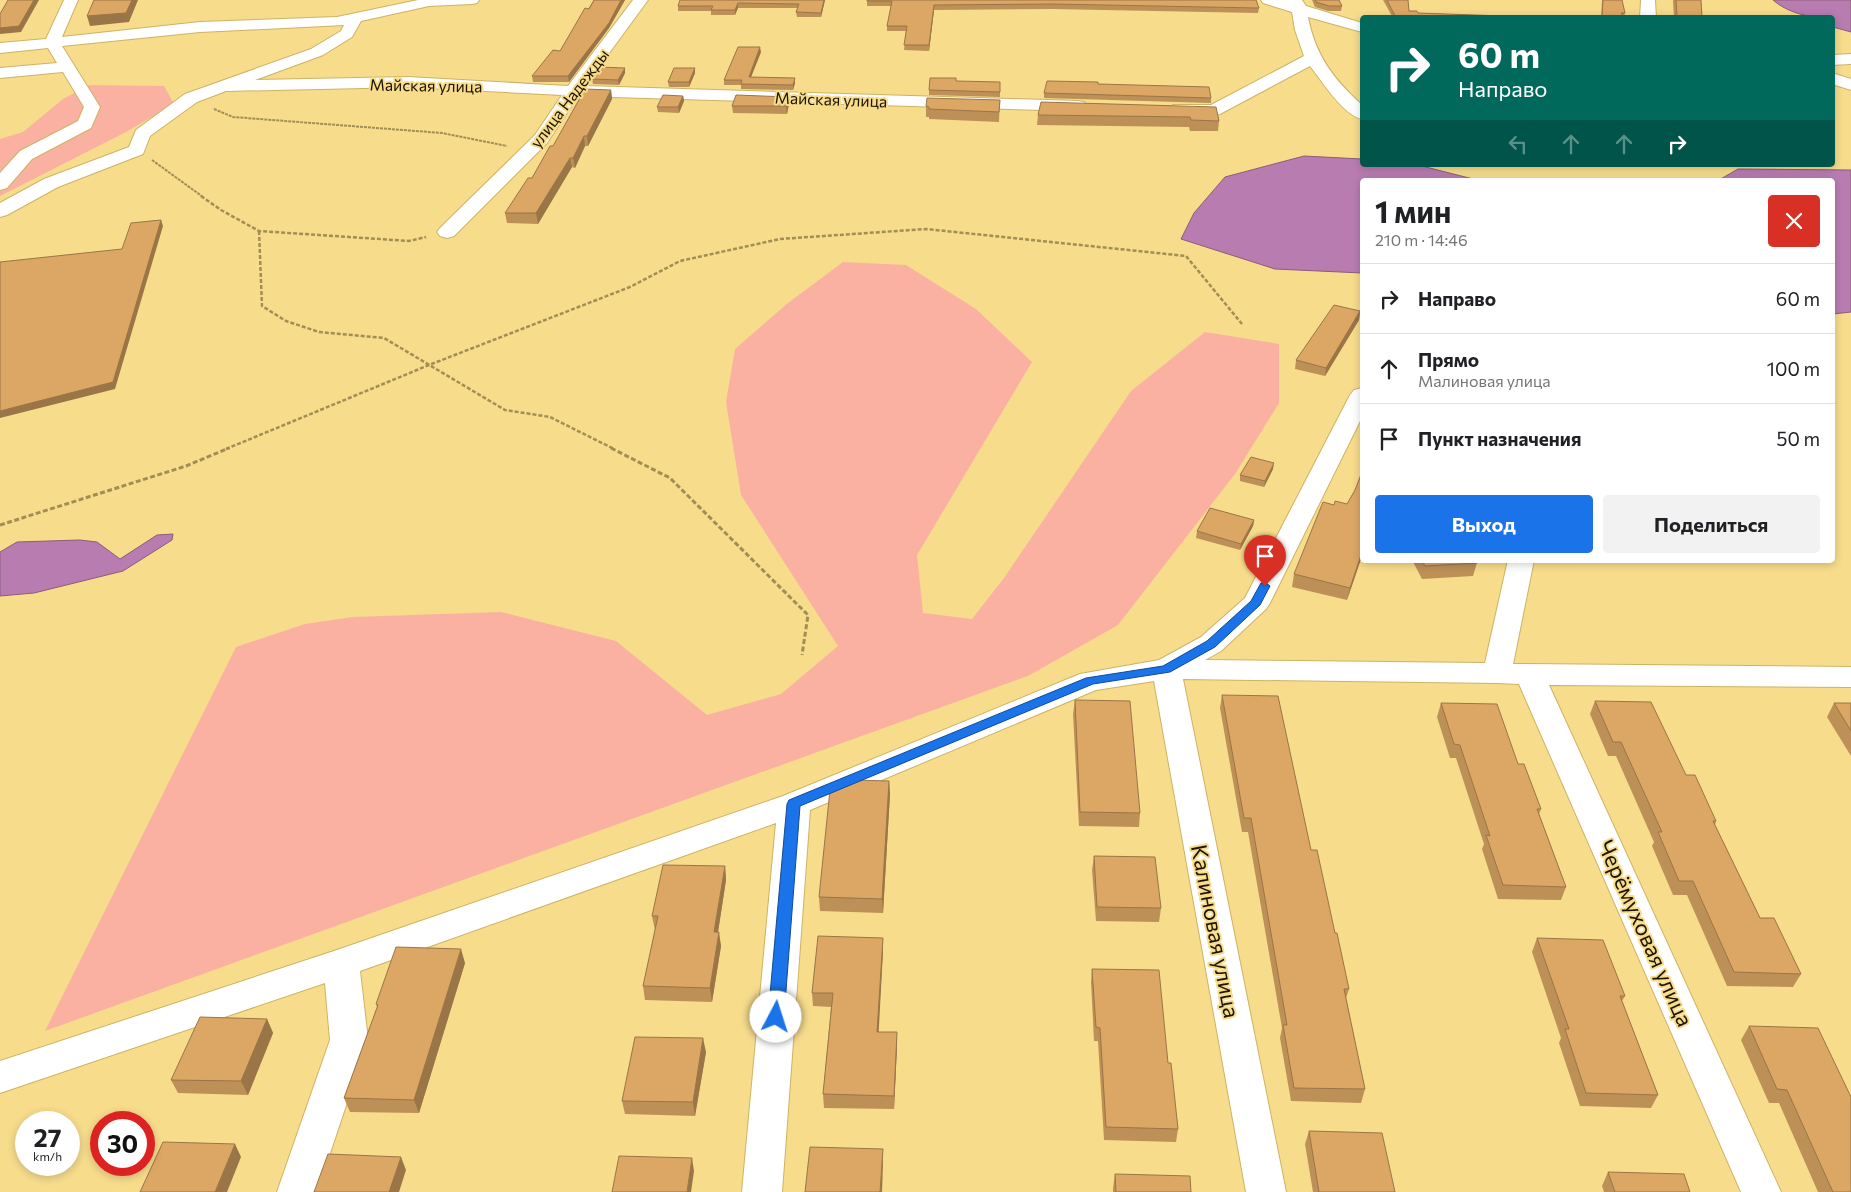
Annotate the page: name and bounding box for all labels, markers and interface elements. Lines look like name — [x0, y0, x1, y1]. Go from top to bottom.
text: 60 m — [1458, 32, 1540, 75]
icon: right — [1375, 35, 1440, 100]
street label: улица Надежды — [526, 45, 612, 151]
street label: Майская улица — [370, 75, 482, 95]
text: Направо — [1458, 75, 1548, 102]
street label: Майская улица — [774, 88, 888, 110]
icon: left — [1504, 130, 1532, 158]
icon: ahead — [1557, 130, 1585, 158]
icon: ahead — [1610, 130, 1638, 158]
icon: right — [1663, 130, 1691, 158]
text: 1 мин — [1375, 192, 1451, 229]
button: close — [1768, 195, 1820, 247]
text: 210 m · 14:46 — [1375, 230, 1468, 249]
icon: right — [1375, 285, 1403, 313]
text: Направо — [1418, 287, 1496, 310]
text: 60 m — [1776, 287, 1820, 310]
text: Прямо — [1418, 348, 1479, 371]
icon: ahead — [1375, 355, 1403, 383]
text: 100 m — [1767, 357, 1820, 380]
text: Малиновая улица — [1418, 371, 1551, 390]
icon: arrive — [1375, 425, 1403, 453]
text: Пункт назначения — [1418, 427, 1581, 450]
text: 50 m — [1776, 427, 1820, 450]
button: Выход — [1375, 495, 1593, 553]
button: Поделиться — [1603, 495, 1820, 553]
pin — [1244, 535, 1286, 586]
icon: arrive — [1251, 542, 1279, 570]
street label: Черёмуховая улица — [1593, 836, 1699, 1030]
street label: Калиновая улица — [1186, 842, 1246, 1020]
position arrow — [749, 990, 801, 1042]
speed limit sign: 30 — [90, 1111, 155, 1176]
text: 27 — [34, 1122, 61, 1152]
text: km/h — [33, 1149, 62, 1163]

